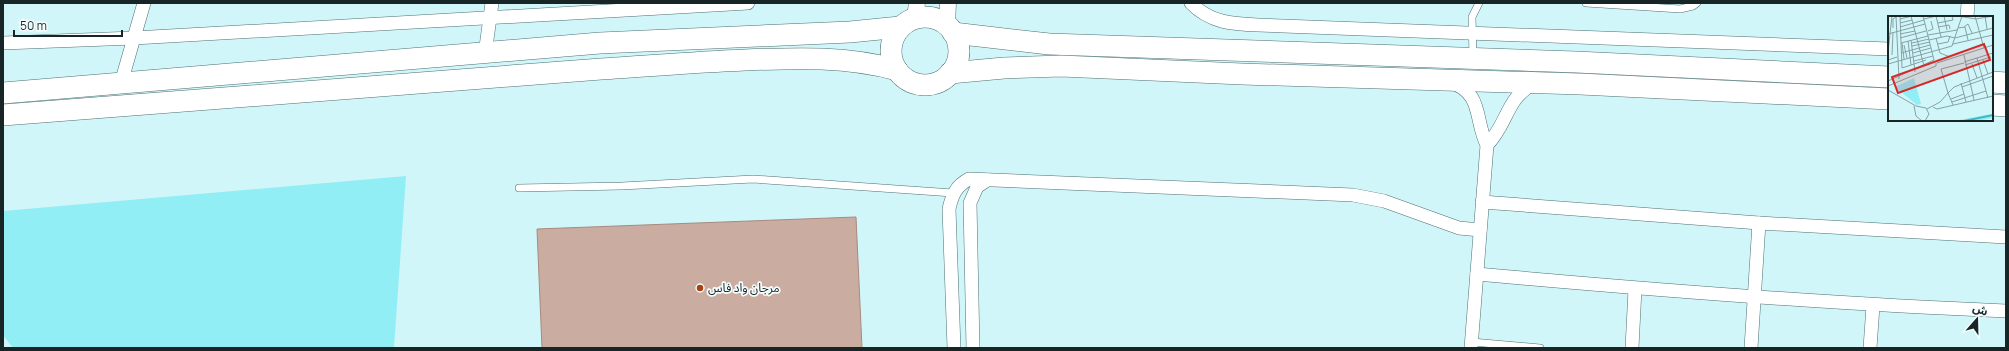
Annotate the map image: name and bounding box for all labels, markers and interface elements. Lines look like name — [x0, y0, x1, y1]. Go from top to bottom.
scale bar — [14, 12, 122, 38]
inset map — [1888, 16, 1993, 121]
text: 50 m — [20, 17, 47, 34]
place label: مرجان واد فاس — [708, 279, 779, 296]
marker: مرجان واد فاس — [695, 283, 705, 293]
north arrow — [1957, 299, 1997, 339]
text: ش — [1971, 300, 1990, 319]

